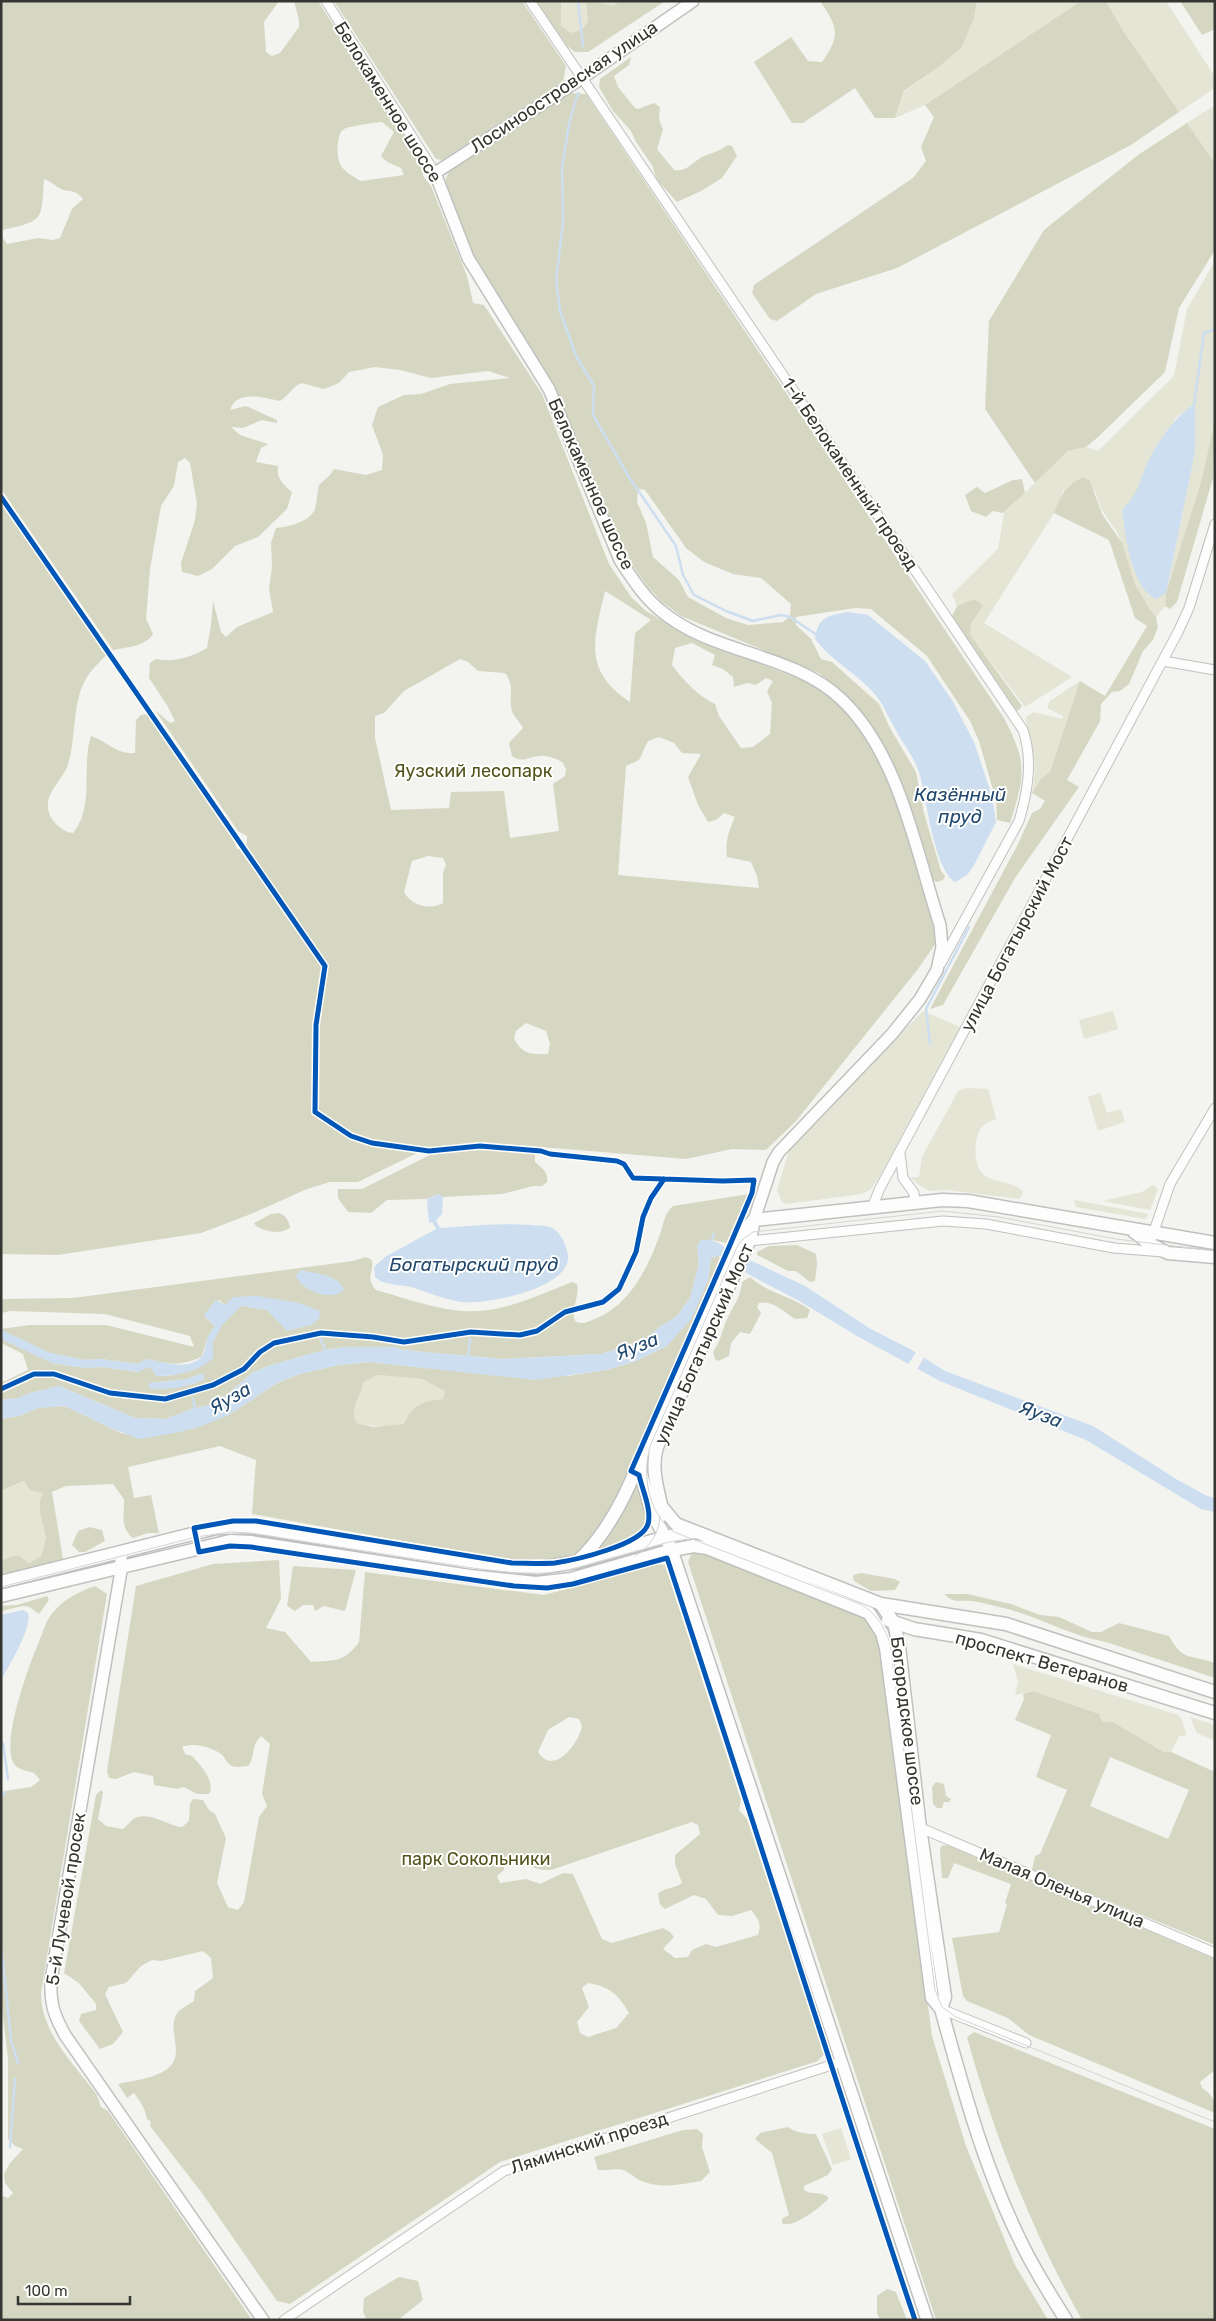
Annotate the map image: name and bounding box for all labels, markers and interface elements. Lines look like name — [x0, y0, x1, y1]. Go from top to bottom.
street label: Лосиноостровская улица — [466, 16, 662, 158]
street label: Белокаменное шоссе — [330, 18, 446, 186]
street label: 1-й Белокаменный проезд — [777, 373, 923, 575]
street label: Белокаменное шоссе — [543, 395, 639, 573]
park label: Яузский лесопарк — [394, 760, 553, 782]
water label: Казённый пруд — [914, 783, 1006, 828]
street label: улица Богатырский Мост — [956, 833, 1078, 1035]
street label: улица Богатырский Мост — [650, 1240, 758, 1448]
water label: Богатырский пруд — [390, 1253, 558, 1276]
water label: Яуза — [612, 1327, 662, 1365]
water label: Яуза — [205, 1377, 255, 1419]
water label: Яуза — [1016, 1395, 1066, 1433]
street label: проспект Ветеранов — [953, 1627, 1131, 1697]
street label: Богородское шоссе — [886, 1635, 928, 1807]
street label: 5-й Лучевой просек — [41, 1811, 91, 1987]
street label: Малая Оленья улица — [976, 1843, 1148, 1933]
park label: парк Сокольники — [401, 1848, 551, 1870]
street label: Ляминский проезд — [507, 2107, 671, 2179]
scale bar — [18, 2274, 130, 2306]
text: 100 m — [25, 2282, 67, 2300]

